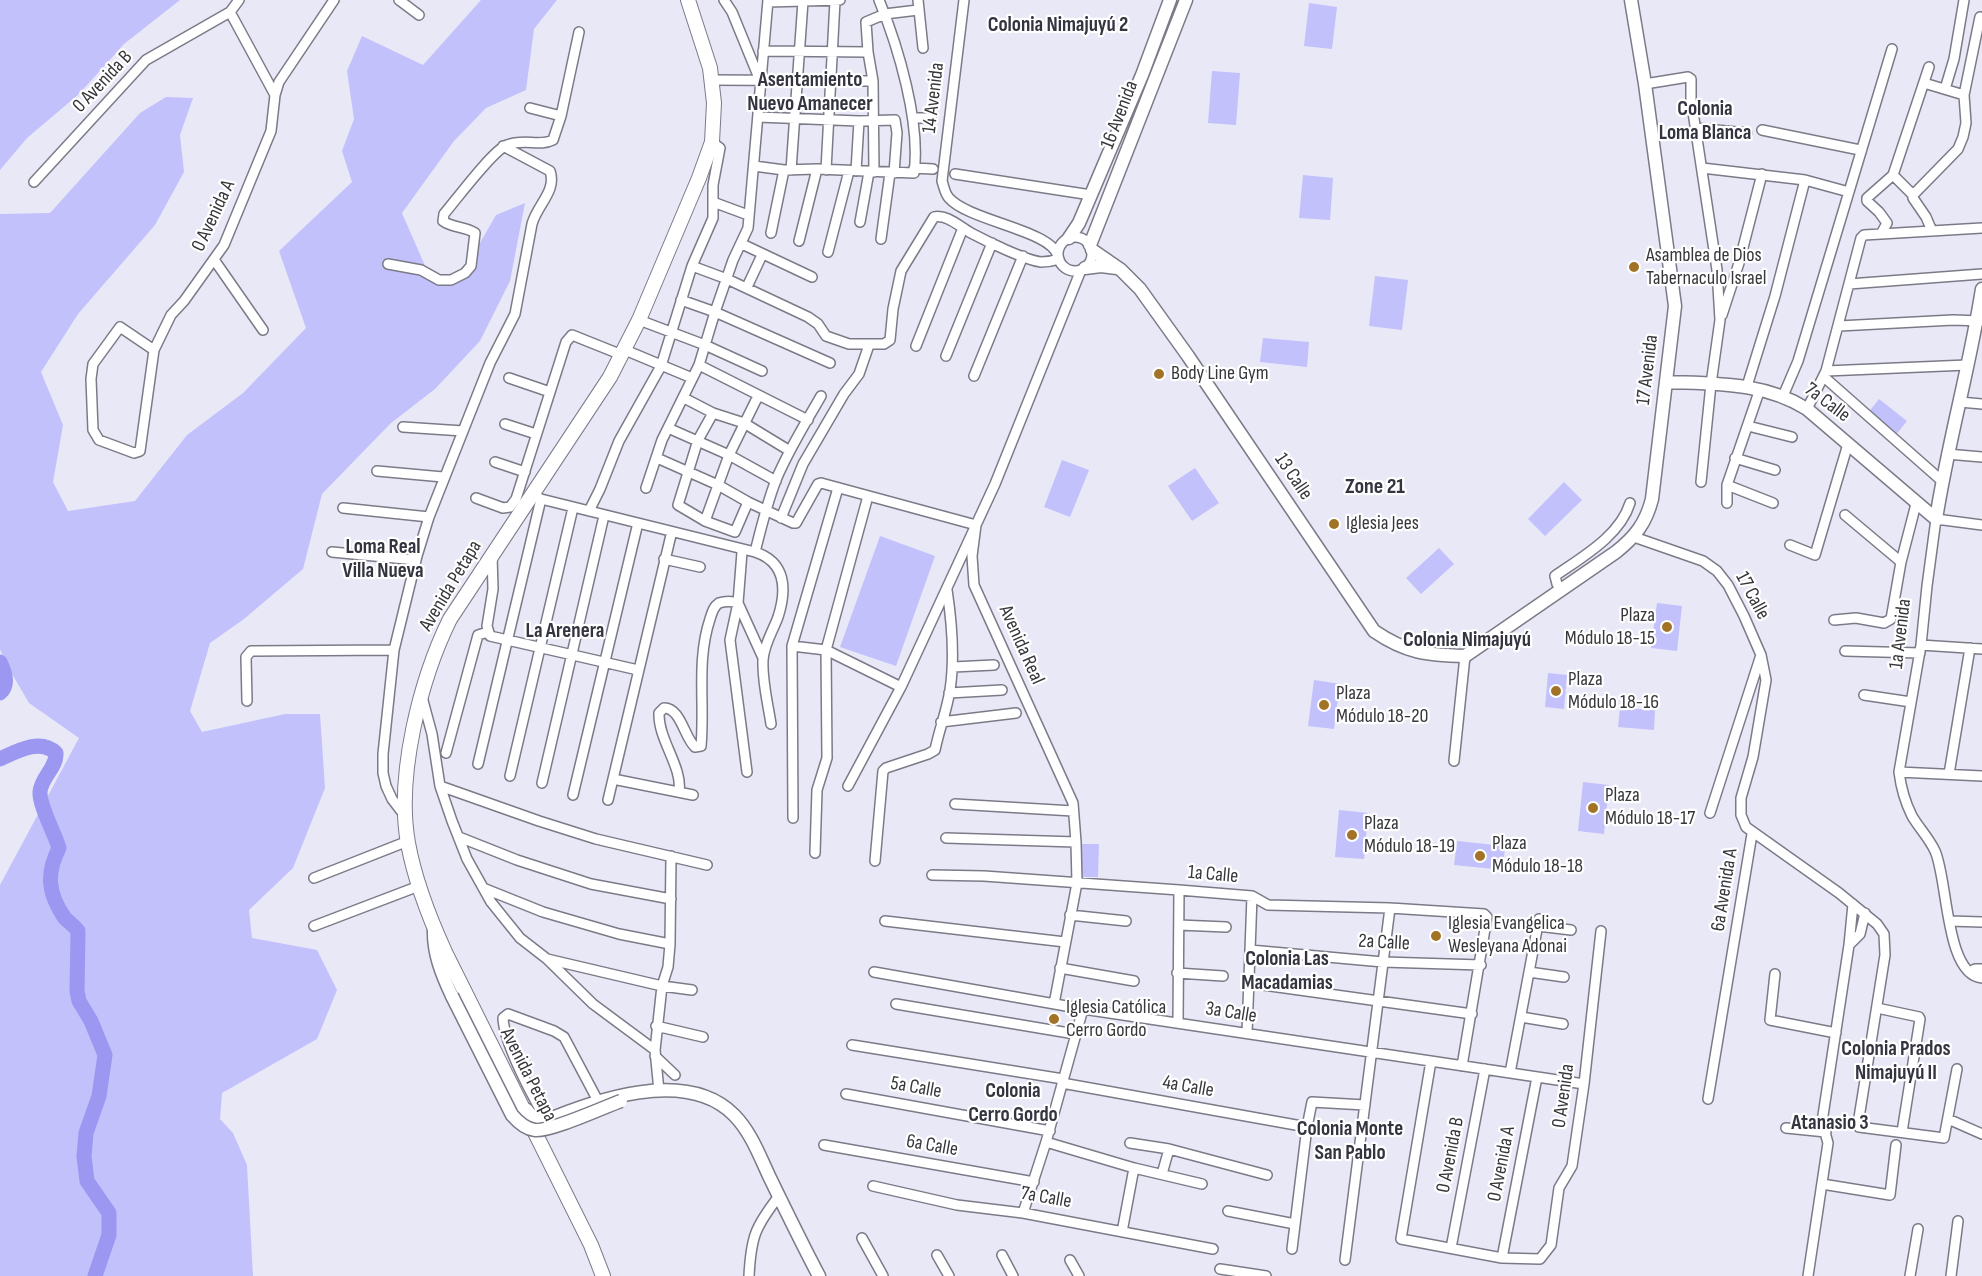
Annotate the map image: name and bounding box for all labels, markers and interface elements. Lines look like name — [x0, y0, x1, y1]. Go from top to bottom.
district label: Colonia Nimajuyú 2 — [988, 13, 1128, 39]
street label: 0 Avenida B — [68, 46, 138, 118]
street label: 14 Avenida — [918, 61, 950, 135]
district label: Asentamiento Nuevo Amanecer — [747, 68, 873, 118]
street label: 16 Avenida — [1096, 77, 1144, 153]
district label: Colonia Loma Blanca — [1659, 97, 1751, 147]
street label: 0 Avenida A — [187, 176, 241, 256]
place label: Asamblea de Dios Tabernaculo Israel — [1646, 244, 1766, 291]
marker: Asamblea de Dios Tabernaculo Israel — [1627, 260, 1641, 274]
street label: 17 Avenida — [1632, 334, 1664, 406]
place label: Body Line Gym — [1171, 362, 1269, 386]
marker: Body Line Gym — [1152, 367, 1166, 381]
street label: 7a Calle — [1799, 378, 1855, 428]
street label: 13 Calle — [1269, 449, 1317, 505]
district label: Zone 21 — [1345, 474, 1405, 500]
place label: Iglesia Jees — [1346, 512, 1419, 536]
marker: Iglesia Jees — [1327, 517, 1341, 531]
district label: Loma Real Villa Nueva — [342, 535, 424, 585]
street label: Avenida Petapa — [415, 536, 487, 636]
street label: 17 Calle — [1730, 568, 1774, 624]
street label: 1a Avenida — [1885, 598, 1917, 670]
street label: Avenida Real — [993, 602, 1049, 688]
place label: Plaza Módulo 18-15 — [1565, 604, 1655, 651]
district label: La Arenera — [526, 619, 604, 645]
marker: Plaza Módulo 18-15 — [1660, 620, 1674, 634]
district label: Colonia Nimajuyú — [1403, 628, 1531, 654]
place label: Plaza Módulo 18-16 — [1568, 668, 1659, 715]
place label: Plaza Módulo 18-20 — [1336, 682, 1428, 729]
marker: Plaza Módulo 18-16 — [1549, 684, 1563, 698]
marker: Plaza Módulo 18-20 — [1317, 698, 1331, 712]
place label: Plaza Módulo 18-17 — [1605, 784, 1695, 831]
marker: Plaza Módulo 18-17 — [1586, 801, 1600, 815]
place label: Plaza Módulo 18-19 — [1364, 812, 1455, 859]
marker: Plaza Módulo 18-19 — [1345, 828, 1359, 842]
place label: Plaza Módulo 18-18 — [1492, 832, 1583, 879]
street label: 6a Avenida A — [1707, 847, 1743, 933]
marker: Plaza Módulo 18-18 — [1473, 849, 1487, 863]
street label: 1a Calle — [1187, 861, 1239, 889]
place label: Iglesia Evangelica Wesleyana Adonai — [1448, 912, 1567, 959]
marker: Iglesia Evangelica Wesleyana Adonai — [1429, 929, 1443, 943]
street label: 2a Calle — [1358, 930, 1410, 956]
district label: Colonia Las Macadamias — [1241, 947, 1333, 997]
place label: Iglesia Católica Cerro Gordo — [1066, 996, 1166, 1043]
street label: 3a Calle — [1204, 997, 1258, 1029]
marker: Iglesia Católica Cerro Gordo — [1047, 1012, 1061, 1026]
street label: Avenida Petapa — [494, 1024, 562, 1126]
district label: Colonia Prados Nimajuyú II — [1841, 1037, 1951, 1087]
street label: 0 Avenida — [1548, 1062, 1580, 1130]
street label: 4a Calle — [1160, 1071, 1216, 1103]
street label: 5a Calle — [889, 1072, 943, 1104]
district label: Colonia Cerro Gordo — [968, 1079, 1058, 1129]
district label: Atanasio 3 — [1791, 1111, 1869, 1137]
street label: 0 Avenida B — [1432, 1115, 1470, 1195]
district label: Colonia Monte San Pablo — [1297, 1117, 1403, 1167]
street label: 0 Avenida A — [1483, 1124, 1521, 1204]
street label: 6a Calle — [904, 1130, 960, 1162]
street label: 7a Calle — [1019, 1182, 1073, 1214]

